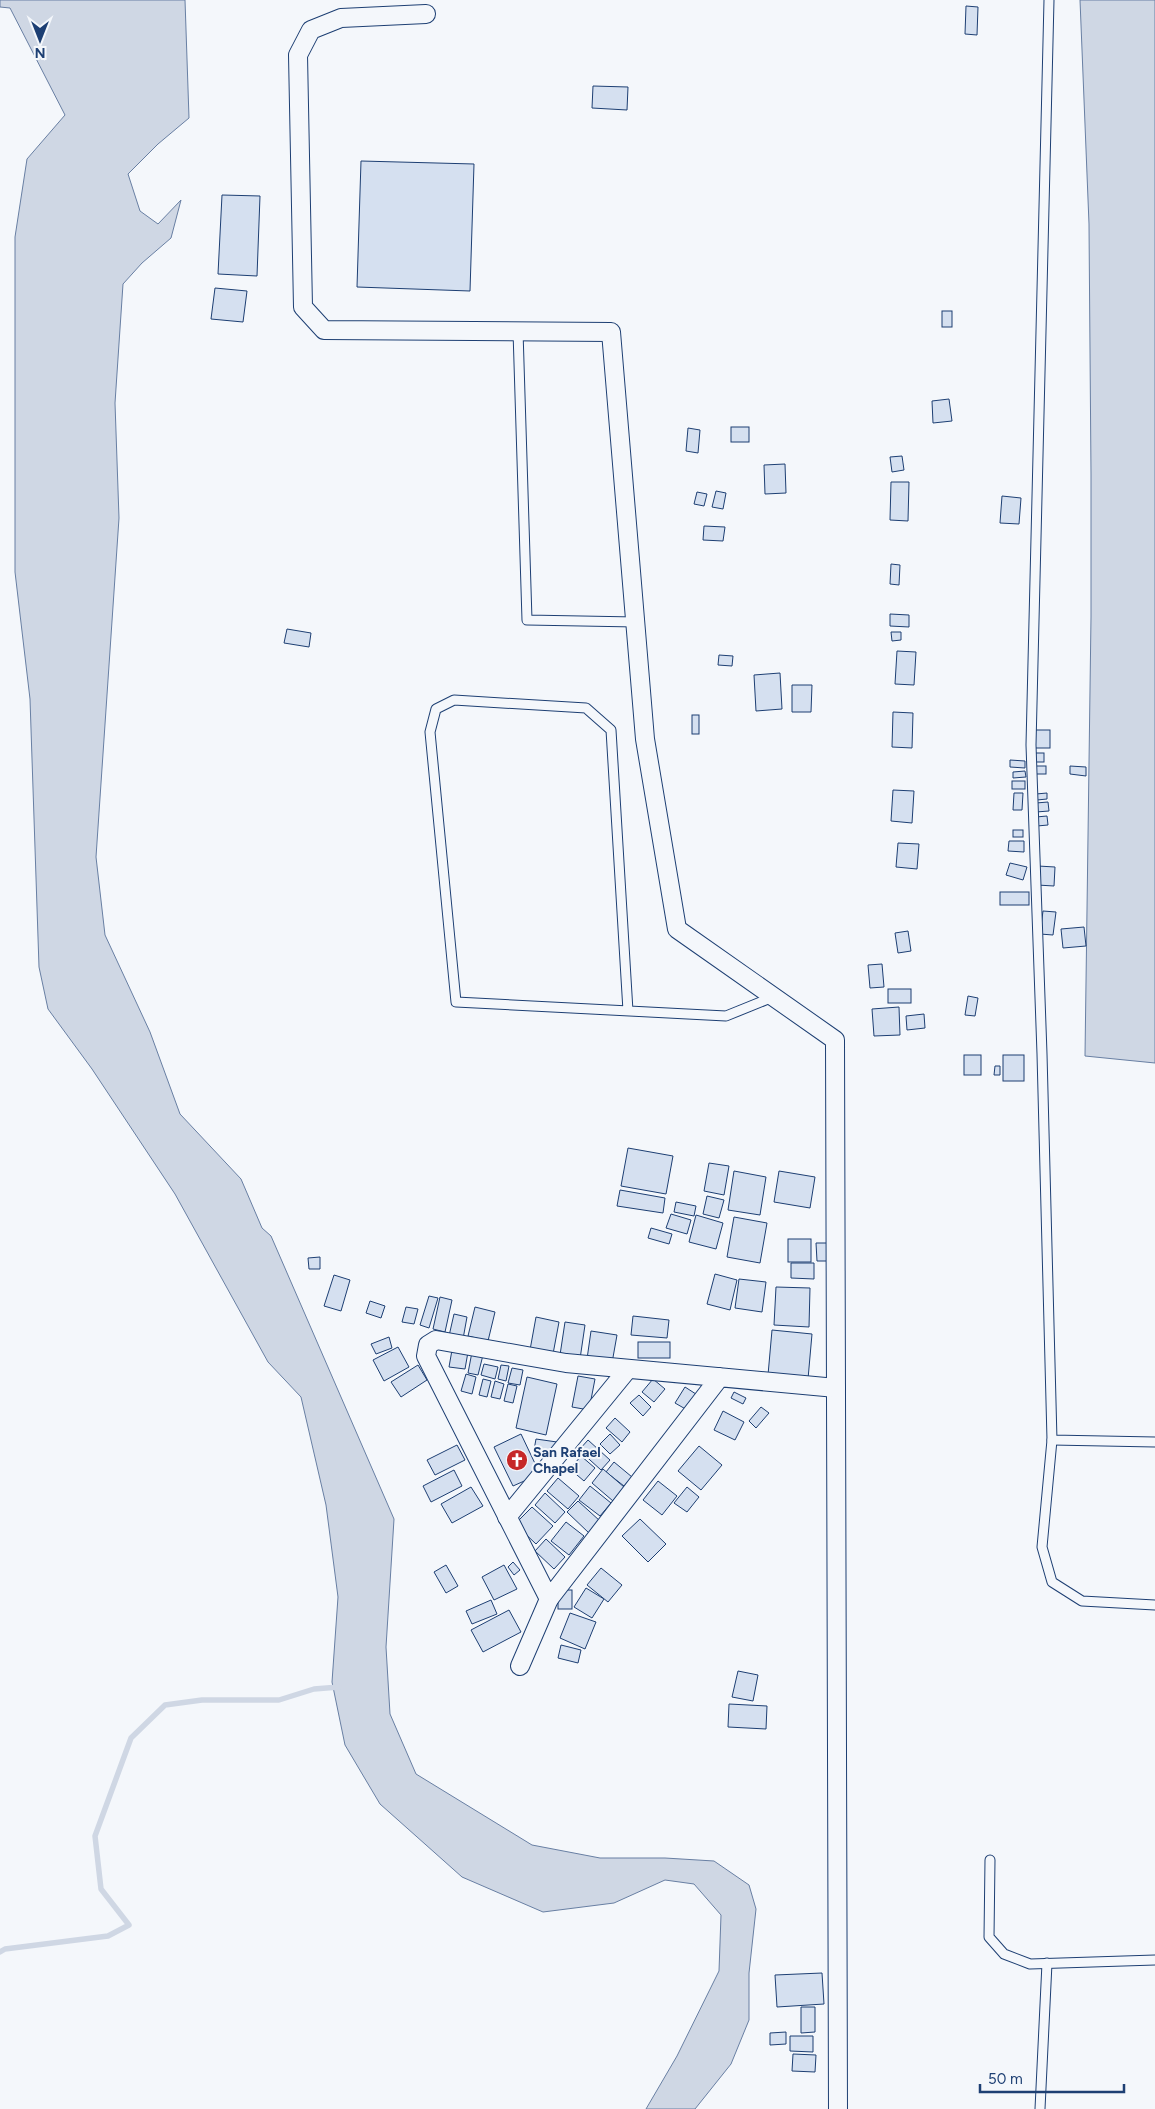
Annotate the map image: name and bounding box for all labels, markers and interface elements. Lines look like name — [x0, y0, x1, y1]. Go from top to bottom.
north arrow — [15, 15, 65, 65]
text: N — [35, 44, 45, 61]
place label: San Rafael Chapel — [533, 1444, 601, 1477]
church icon: San Rafael Chapel — [505, 1448, 529, 1472]
scale bar — [980, 2062, 1124, 2094]
text: 50 m — [988, 2070, 1023, 2088]

